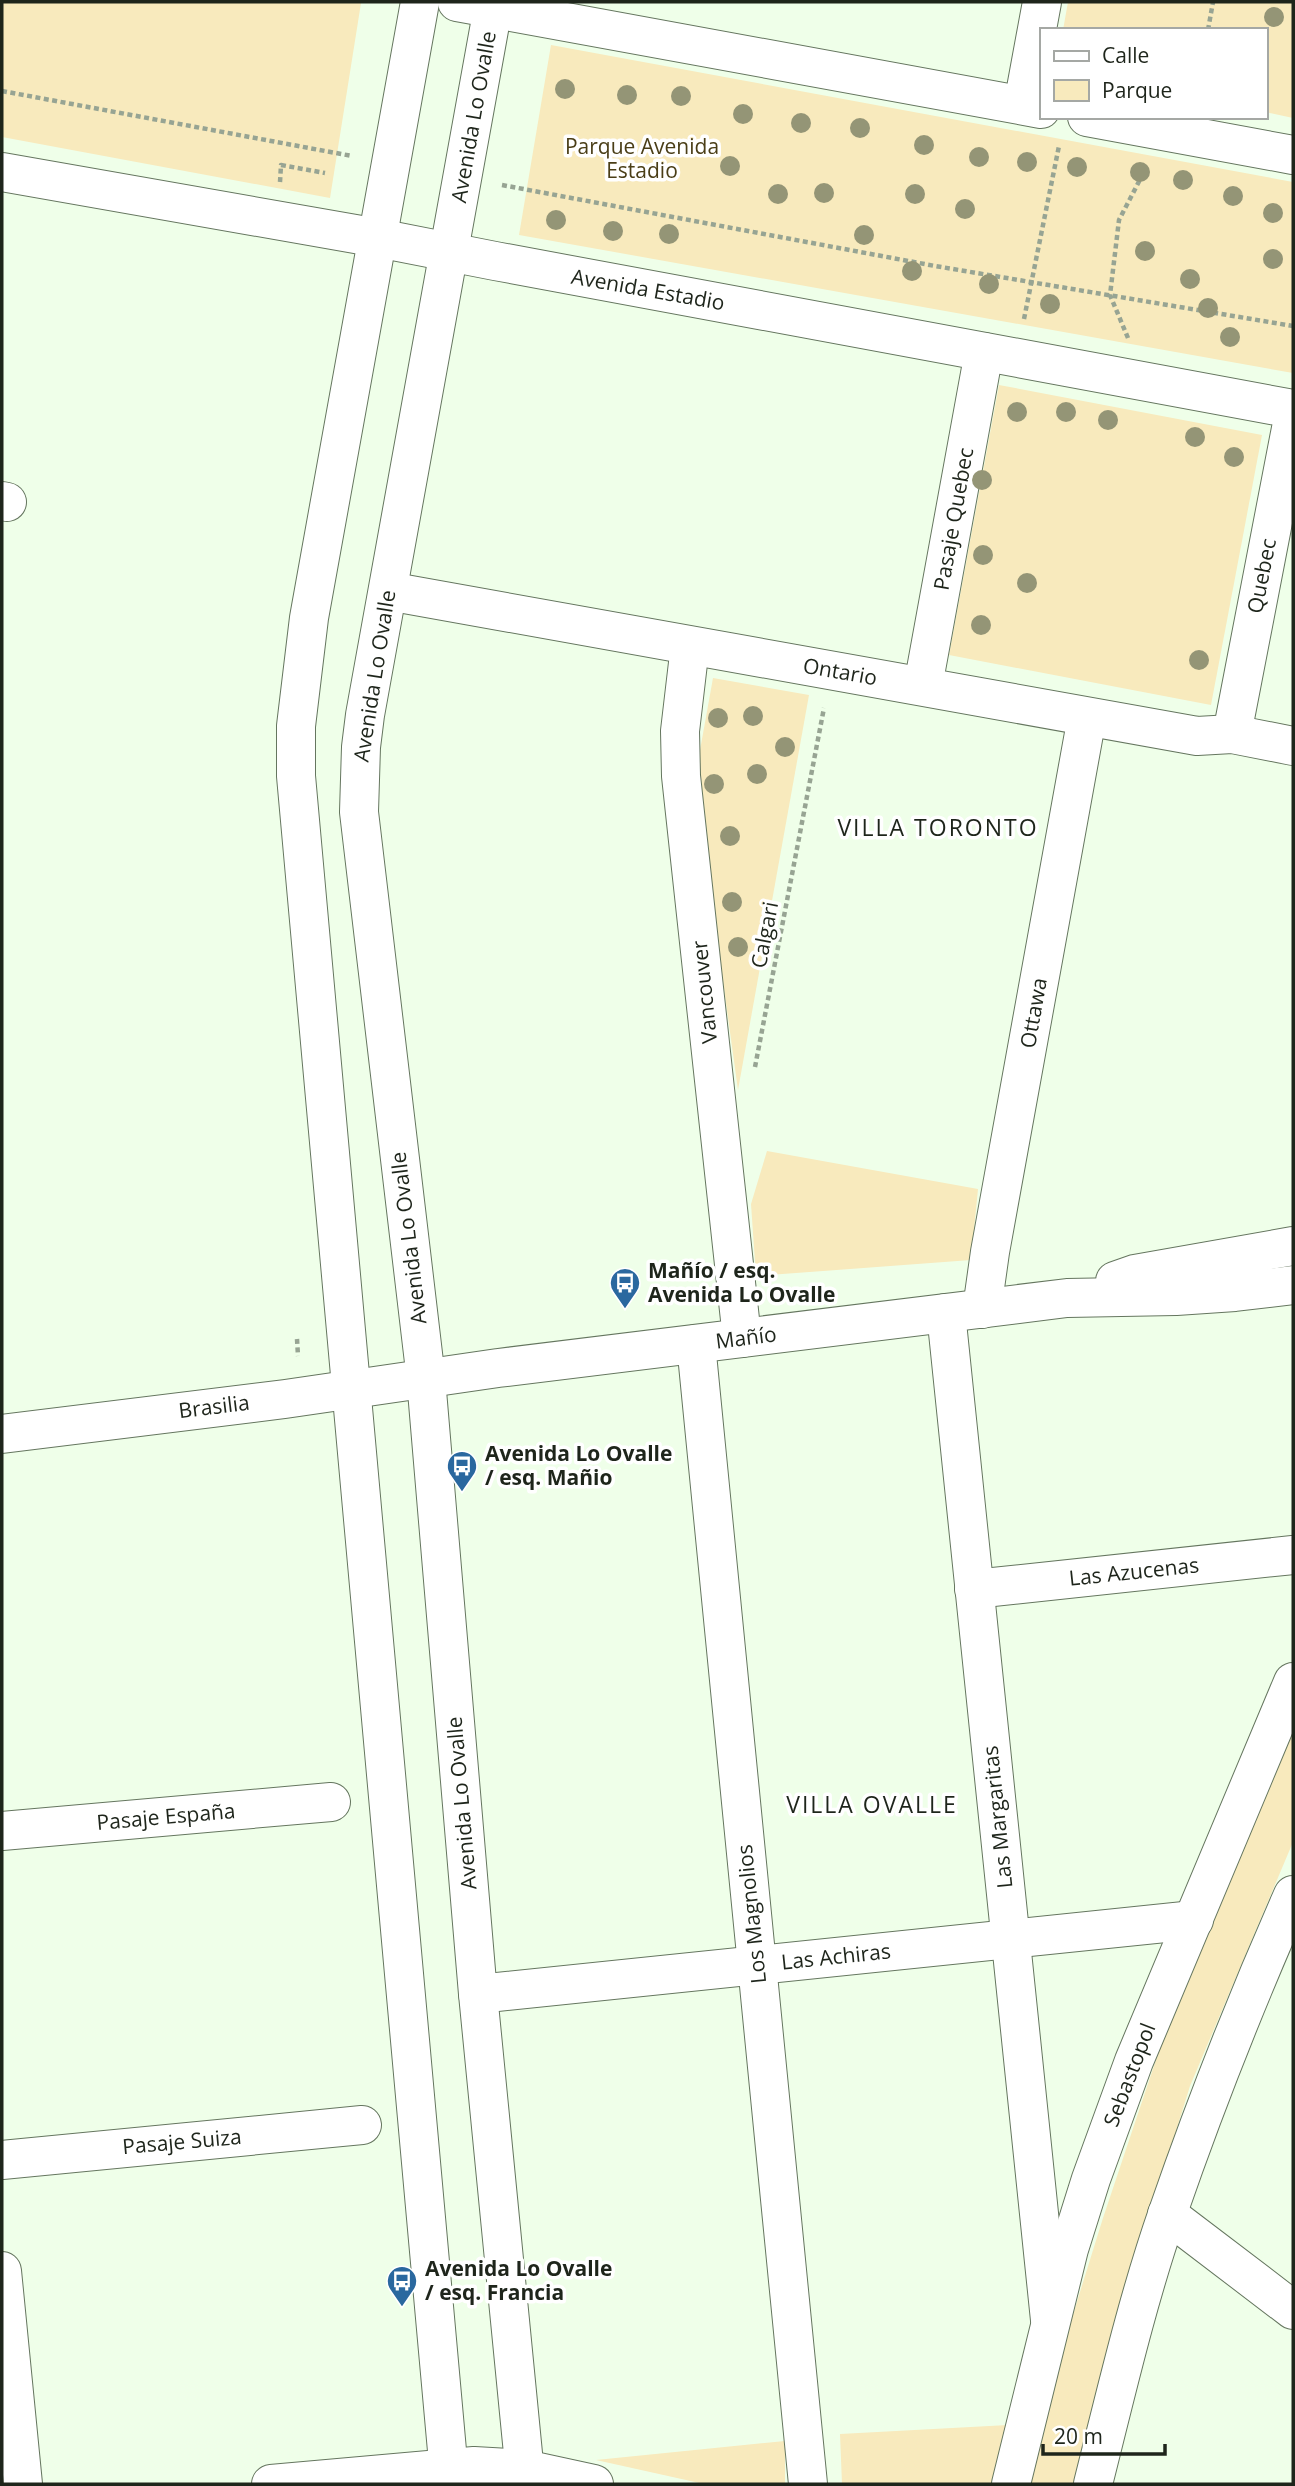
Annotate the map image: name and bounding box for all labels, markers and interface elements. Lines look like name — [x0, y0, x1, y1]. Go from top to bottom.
legend — [1040, 28, 1267, 119]
street label: Avenida Lo Ovalle — [444, 29, 502, 205]
text: Calle — [1102, 41, 1149, 69]
text: Parque — [1102, 76, 1172, 104]
park label: Parque Avenida Estadio — [565, 132, 719, 184]
street label: Avenida Estadio — [569, 262, 727, 316]
street label: Pasaje Quebec — [927, 445, 979, 592]
street label: Quebec — [1240, 536, 1282, 616]
street label: Avenida Lo Ovalle — [347, 588, 401, 764]
street label: Ontario — [801, 651, 879, 691]
district label: VILLA TORONTO — [837, 811, 1039, 843]
street label: Calgari — [744, 899, 784, 970]
street label: Vancouver — [685, 939, 723, 1045]
street label: Ottawa — [1013, 975, 1053, 1050]
street label: Avenida Lo Ovalle — [384, 1150, 432, 1326]
place label: Mañío / esq. Avenida Lo Ovalle — [648, 1256, 835, 1308]
bus stop icon: Mañío / esq. Avenida Lo Ovalle — [608, 1266, 642, 1310]
street label: Mañío — [714, 1319, 778, 1355]
street label: Brasilia — [177, 1388, 251, 1424]
place label: Avenida Lo Ovalle / esq. Mañio — [485, 1439, 672, 1491]
bus stop icon: Avenida Lo Ovalle / esq. Mañio — [445, 1449, 479, 1493]
street label: Las Azucenas — [1068, 1550, 1200, 1592]
street label: Avenida Lo Ovalle — [439, 1715, 483, 1891]
street label: Las Margaritas — [976, 1744, 1018, 1890]
district label: VILLA OVALLE — [786, 1788, 958, 1820]
street label: Pasaje España — [95, 1796, 237, 1836]
street label: Los Magnolios — [730, 1843, 772, 1985]
street label: Las Achiras — [780, 1936, 892, 1976]
street label: Sebastopol — [1097, 2019, 1162, 2130]
street label: Pasaje Suiza — [121, 2122, 243, 2160]
place label: Avenida Lo Ovalle / esq. Francia — [425, 2254, 612, 2306]
bus stop icon: Avenida Lo Ovalle / esq. Francia — [385, 2264, 419, 2308]
scale bar — [1043, 2412, 1166, 2456]
text: 20 m — [1054, 2422, 1103, 2450]

